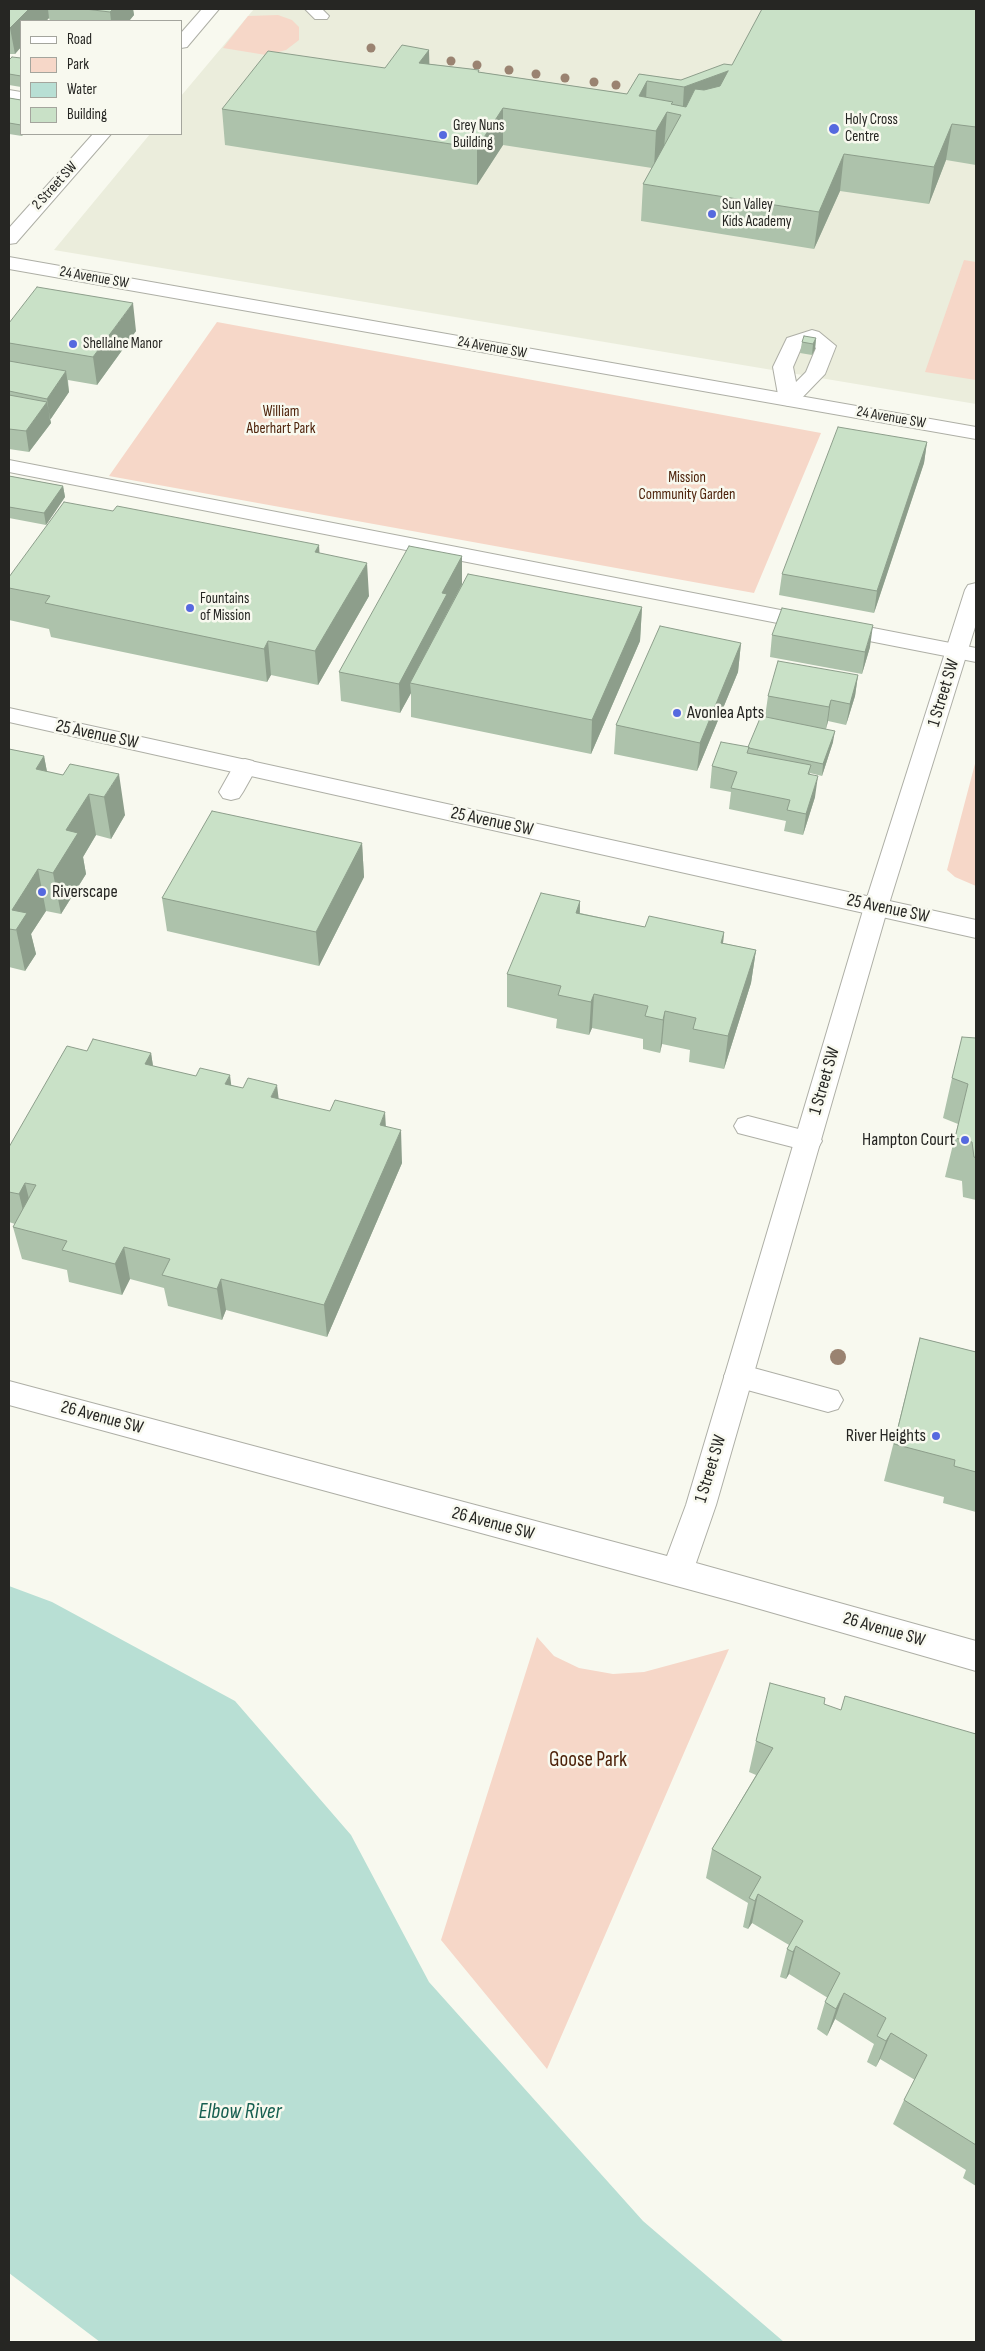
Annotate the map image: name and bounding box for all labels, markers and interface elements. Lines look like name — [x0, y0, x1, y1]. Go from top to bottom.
legend — [20, 20, 182, 135]
text: Road — [67, 30, 92, 49]
text: Park — [67, 55, 89, 74]
text: Water — [67, 80, 97, 99]
text: Building — [67, 105, 107, 124]
place label: Holy Cross Centre — [845, 111, 898, 146]
place label: Grey Nuns Building — [453, 117, 504, 152]
marker: Holy Cross Centre — [827, 122, 841, 136]
marker: Grey Nuns Building — [437, 129, 449, 141]
street label: 2 Street SW — [29, 158, 81, 214]
place label: Sun Valley Kids Academy — [722, 196, 792, 231]
marker: Sun Valley Kids Academy — [706, 208, 718, 220]
street label: 24 Avenue SW — [58, 263, 130, 293]
street label: 24 Avenue SW — [456, 333, 528, 363]
place label: Shellalne Manor — [83, 335, 162, 353]
marker: Shellalne Manor — [67, 338, 79, 350]
park label: William Aberhart Park — [247, 403, 315, 438]
street label: 24 Avenue SW — [855, 403, 927, 433]
park label: Mission Community Garden — [639, 469, 735, 504]
place label: Fountains of Mission — [200, 590, 251, 625]
marker: Fountains of Mission — [184, 602, 196, 614]
street label: 1 Street SW — [924, 657, 964, 729]
place label: Avonlea Apts — [687, 702, 764, 724]
marker: Avonlea Apts — [671, 707, 683, 719]
street label: 25 Avenue SW — [54, 716, 140, 754]
street label: 25 Avenue SW — [449, 803, 535, 841]
place label: Riverscape — [52, 881, 118, 903]
marker: Riverscape — [36, 886, 48, 898]
street label: 25 Avenue SW — [845, 890, 931, 928]
street label: 1 Street SW — [805, 1045, 845, 1117]
place label: Hampton Court — [862, 1129, 955, 1151]
marker: Hampton Court — [959, 1134, 971, 1146]
street label: 26 Avenue SW — [58, 1397, 146, 1439]
place label: River Heights — [846, 1425, 926, 1447]
marker: River Heights — [930, 1430, 942, 1442]
street label: 1 Street SW — [691, 1433, 731, 1505]
street label: 26 Avenue SW — [449, 1503, 537, 1545]
street label: 26 Avenue SW — [840, 1608, 928, 1652]
park label: Goose Park — [549, 1748, 627, 1774]
water label: Elbow River — [198, 2099, 282, 2125]

